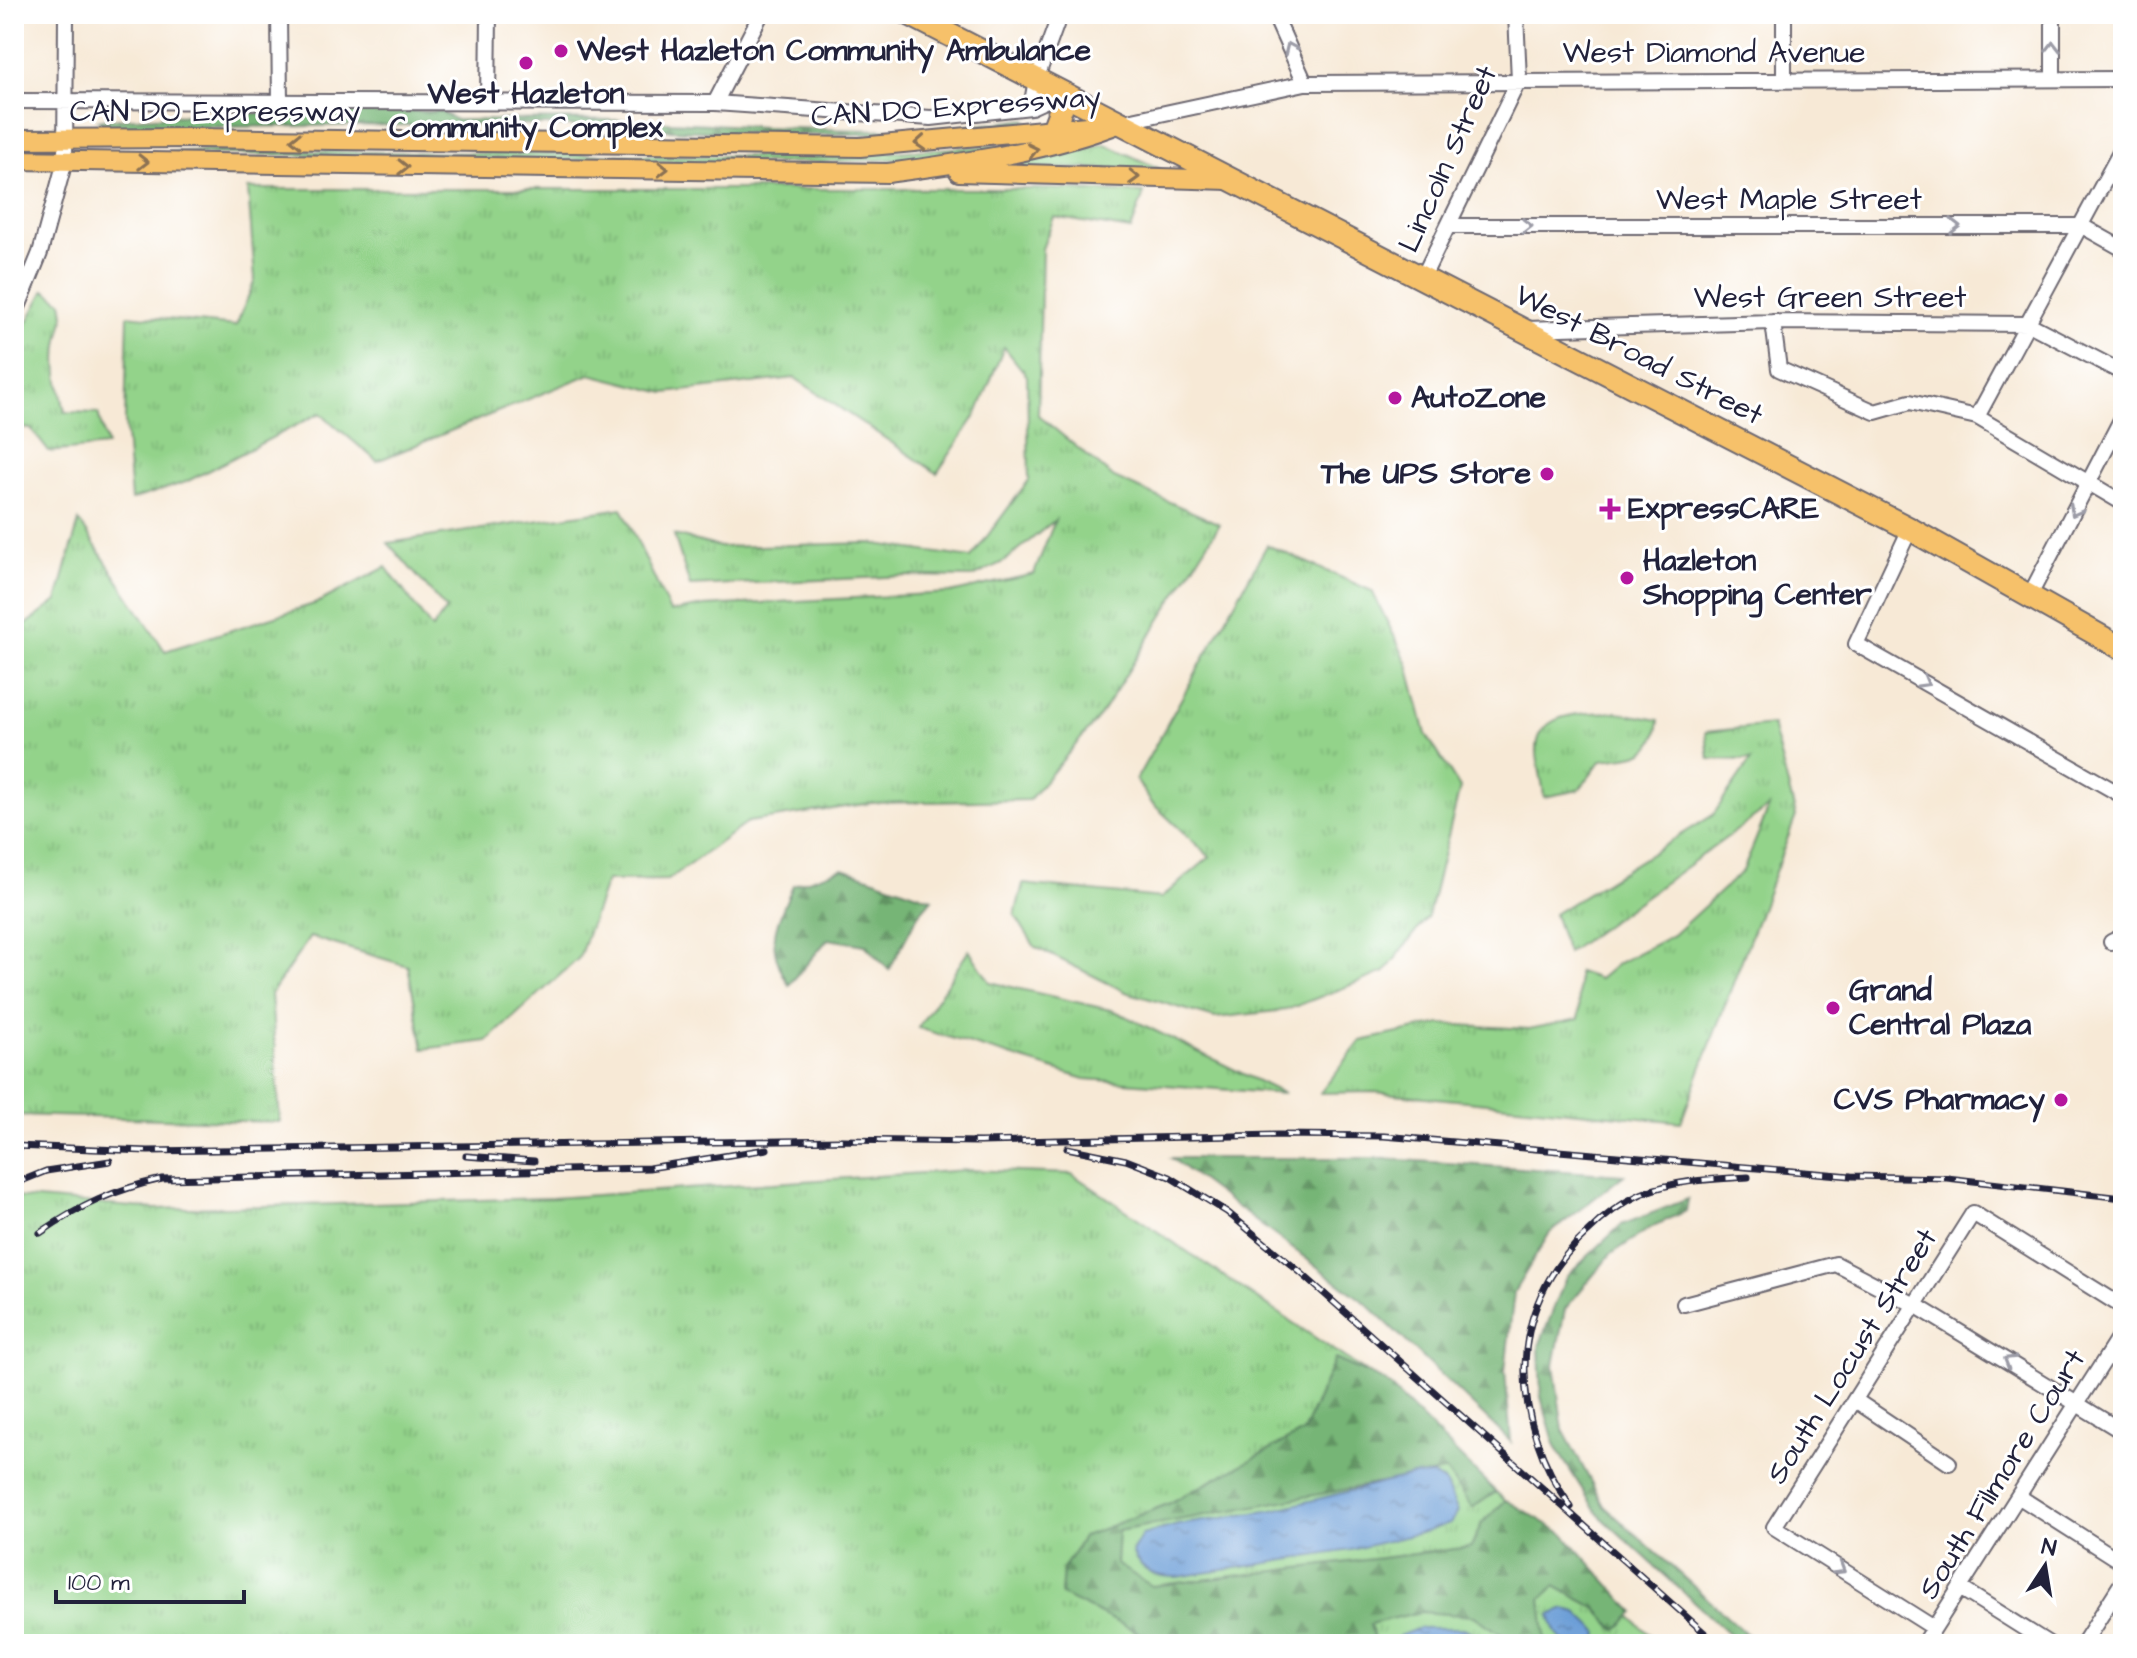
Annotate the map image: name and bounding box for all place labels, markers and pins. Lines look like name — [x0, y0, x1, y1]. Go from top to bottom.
place label: West Hazleton Community Ambulance — [576, 30, 1091, 74]
marker: West Hazleton Community Ambulance — [552, 42, 570, 60]
marker: West Hazleton Community Complex — [517, 54, 535, 72]
place label: West Hazleton Community Complex — [389, 73, 664, 151]
place label: AutoZone — [1411, 377, 1546, 419]
marker: AutoZone — [1386, 389, 1404, 407]
place label: The UPS Store — [1320, 453, 1531, 495]
marker: The UPS Store — [1538, 465, 1556, 483]
place label: ExpressCARE — [1628, 488, 1819, 531]
marker: ExpressCARE — [1599, 498, 1621, 520]
place label: Hazleton Shopping Center — [1642, 540, 1872, 618]
marker: Hazleton Shopping Center — [1618, 569, 1636, 587]
place label: Grand Central Plaza — [1849, 970, 2032, 1046]
marker: Grand Central Plaza — [1824, 999, 1842, 1017]
place label: CVS Pharmacy — [1834, 1079, 2046, 1123]
marker: CVS Pharmacy — [2052, 1091, 2070, 1109]

